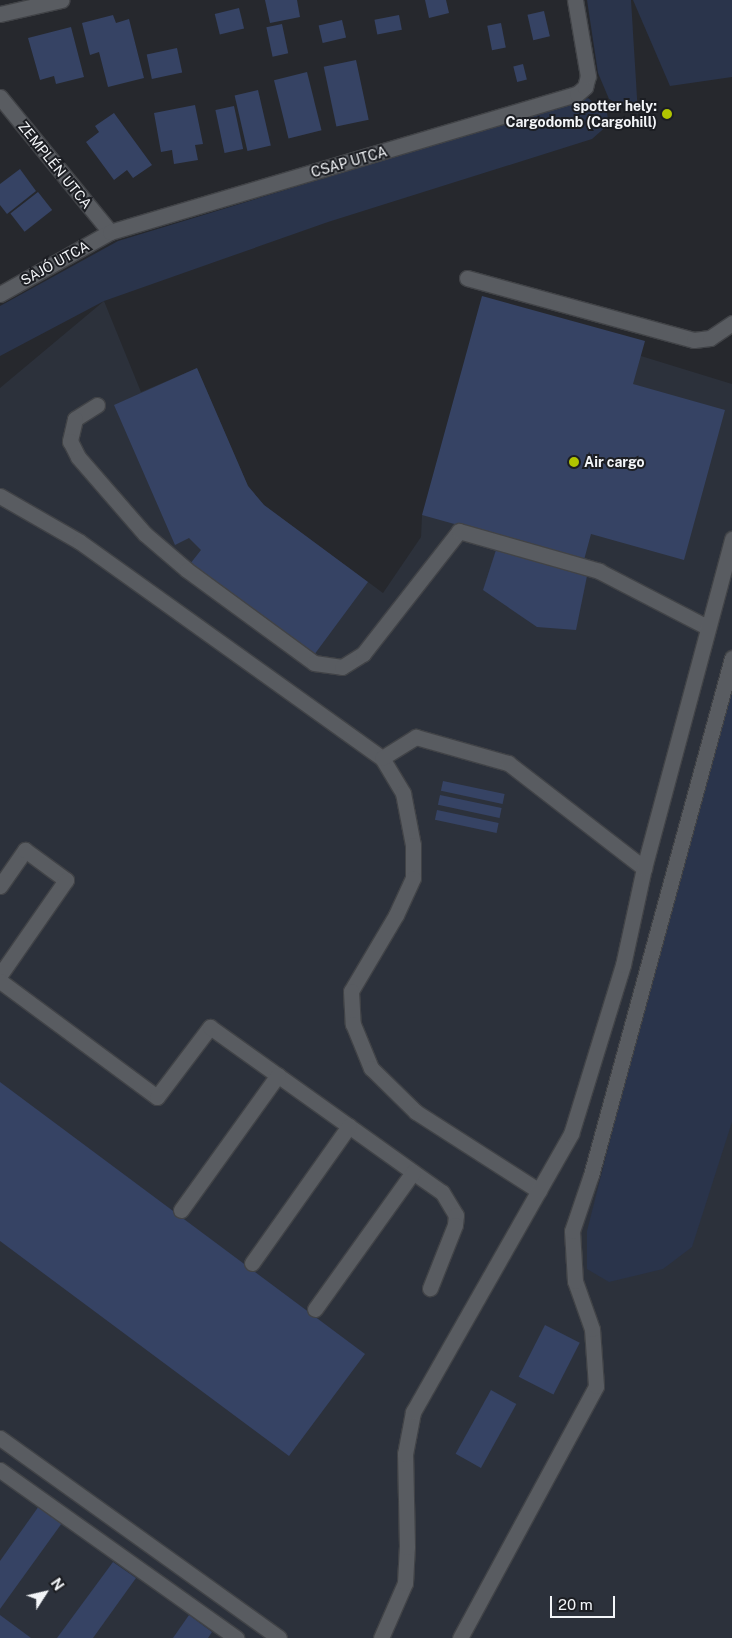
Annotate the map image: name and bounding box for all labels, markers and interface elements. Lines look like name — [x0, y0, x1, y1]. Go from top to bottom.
place label: spotter hely: Cargodomb (Cargohill) — [506, 98, 657, 130]
marker: spotter hely: Cargodomb (Cargohill) — [661, 108, 673, 120]
street label: ZEMPLÉN UTCA — [15, 118, 95, 212]
street label: CSAP UTCA — [309, 143, 389, 181]
street label: SAJÓ UTCA — [18, 237, 92, 289]
place label: Air cargo — [584, 454, 645, 470]
marker: Air cargo — [568, 456, 580, 468]
north arrow — [20, 1568, 70, 1618]
text: N — [48, 1575, 67, 1593]
scale bar — [552, 1586, 617, 1618]
text: 20 m — [558, 1596, 593, 1613]

